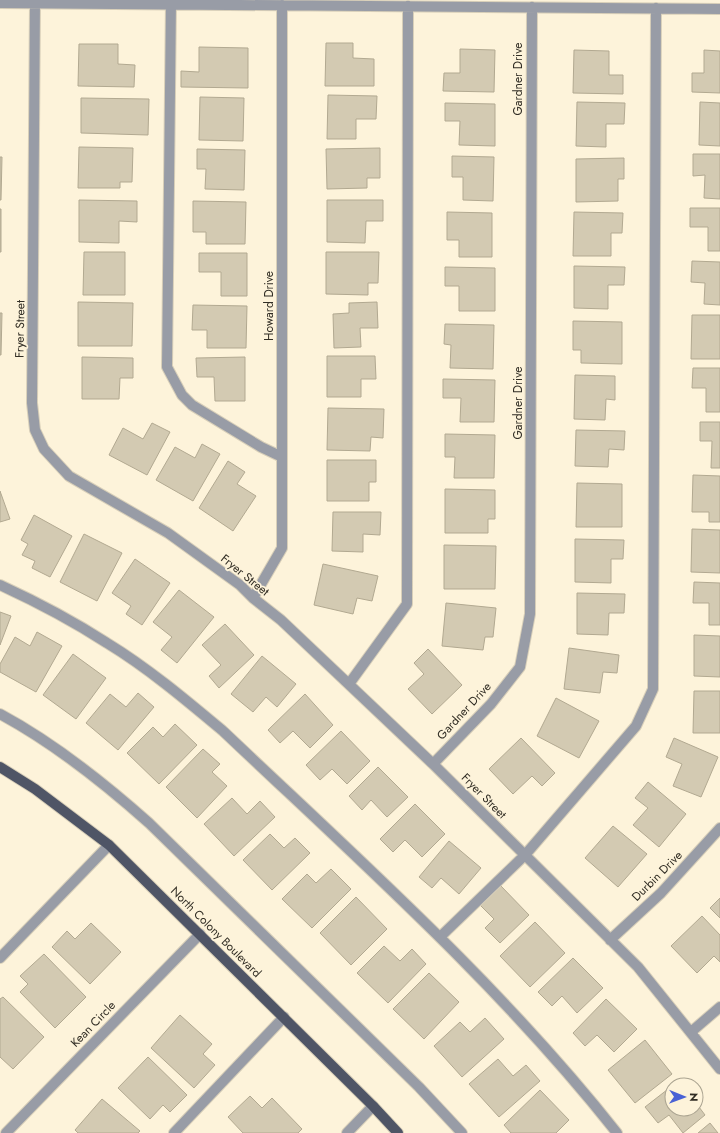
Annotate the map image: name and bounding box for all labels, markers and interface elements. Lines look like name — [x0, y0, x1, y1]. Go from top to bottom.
street label: Gardner Drive — [509, 43, 527, 115]
street label: Howard Drive — [260, 271, 278, 341]
street label: Fryer Street — [10, 300, 30, 358]
street label: Gardner Drive — [509, 367, 527, 439]
street label: Fryer Street — [217, 550, 273, 600]
street label: Gardner Drive — [433, 678, 495, 744]
street label: Fryer Street — [457, 769, 511, 823]
street label: Durbin Drive — [628, 847, 686, 905]
street label: North Colony Boulevard — [166, 882, 266, 982]
street label: Kean Circle — [66, 997, 120, 1051]
north arrow — [664, 1077, 704, 1117]
text: N — [686, 1093, 702, 1102]

